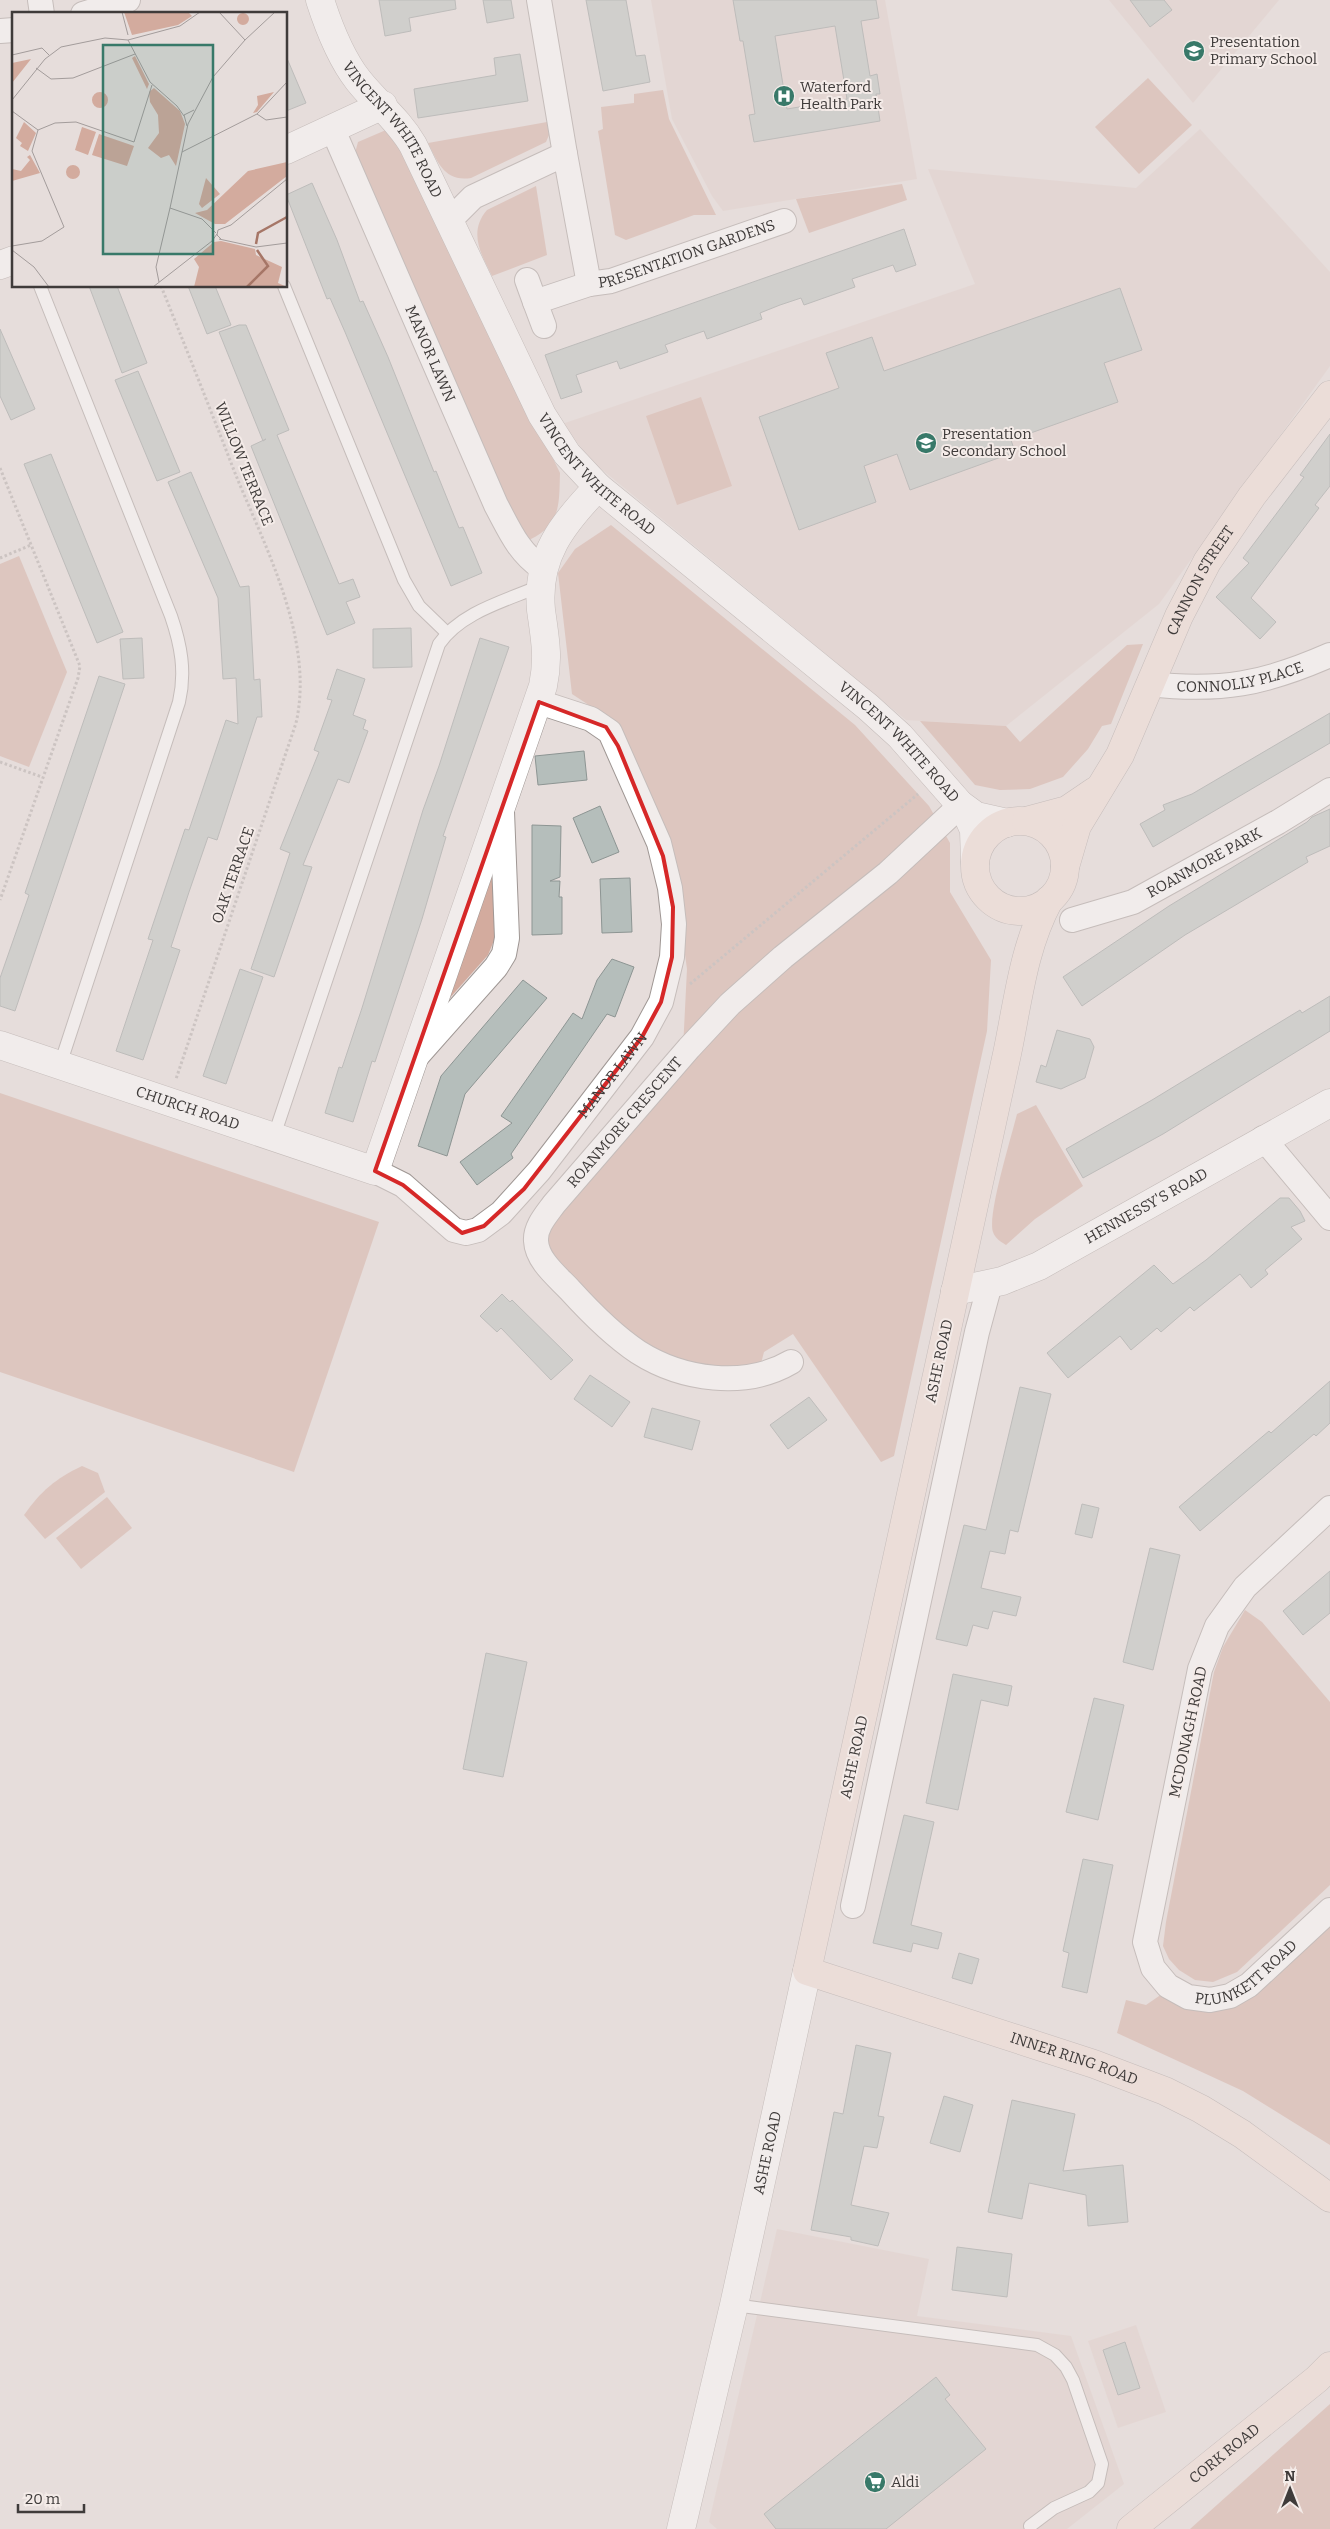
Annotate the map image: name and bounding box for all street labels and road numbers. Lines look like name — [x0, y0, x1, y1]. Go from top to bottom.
street label: VINCENT WHITE ROAD — [339, 58, 446, 201]
street label: PRESENTATION GARDENS — [597, 216, 778, 292]
street label: MANOR LAWN — [401, 303, 459, 405]
street label: WILLOW TERRACE — [211, 400, 277, 528]
street label: VINCENT WHITE ROAD — [534, 410, 659, 539]
street label: CANNON STREET — [1163, 522, 1238, 638]
street label: CONNOLLY PLACE — [1176, 658, 1306, 696]
street label: VINCENT WHITE ROAD — [835, 678, 963, 806]
street label: OAK TERRACE — [208, 824, 258, 926]
street label: ROANMORE PARK — [1144, 824, 1265, 901]
street label: MANOR LAWN — [574, 1029, 651, 1122]
street label: ROANMORE CRESCENT — [563, 1053, 686, 1191]
street label: CHURCH ROAD — [133, 1082, 242, 1134]
street label: HENNESSY'S ROAD — [1082, 1164, 1211, 1247]
street label: ASHE ROAD — [921, 1318, 957, 1404]
street label: MCDONAGH ROAD — [1165, 1665, 1211, 1799]
street label: ASHE ROAD — [836, 1714, 872, 1800]
street label: PLUNKETT ROAD — [1194, 1936, 1301, 2009]
street label: INNER RING ROAD — [1008, 2028, 1141, 2089]
street label: ASHE ROAD — [749, 2109, 785, 2196]
street label: CORK ROAD — [1186, 2420, 1263, 2487]

